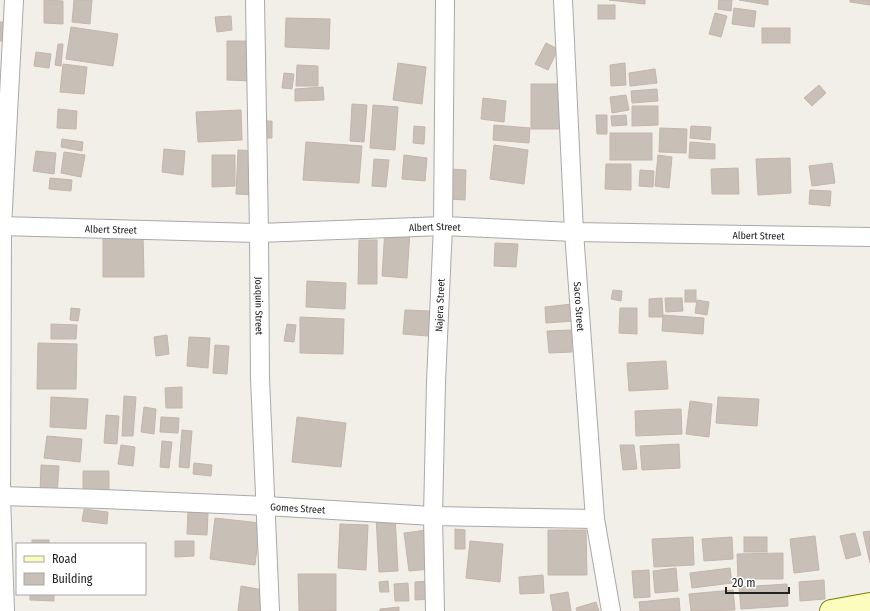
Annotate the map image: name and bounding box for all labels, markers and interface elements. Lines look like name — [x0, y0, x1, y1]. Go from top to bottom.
street label: Albert Street — [409, 221, 462, 234]
street label: Albert Street — [85, 223, 138, 237]
street label: Albert Street — [733, 230, 785, 243]
street label: Joaquin Street — [252, 277, 265, 336]
street label: Najera Street — [433, 277, 448, 332]
street label: Sacro Street — [571, 281, 586, 333]
street label: Gomes Street — [270, 501, 326, 517]
legend — [16, 543, 146, 595]
text: Road — [52, 552, 77, 566]
scale bar — [726, 569, 789, 595]
text: Building — [52, 572, 93, 586]
text: 20 m — [732, 576, 756, 590]

